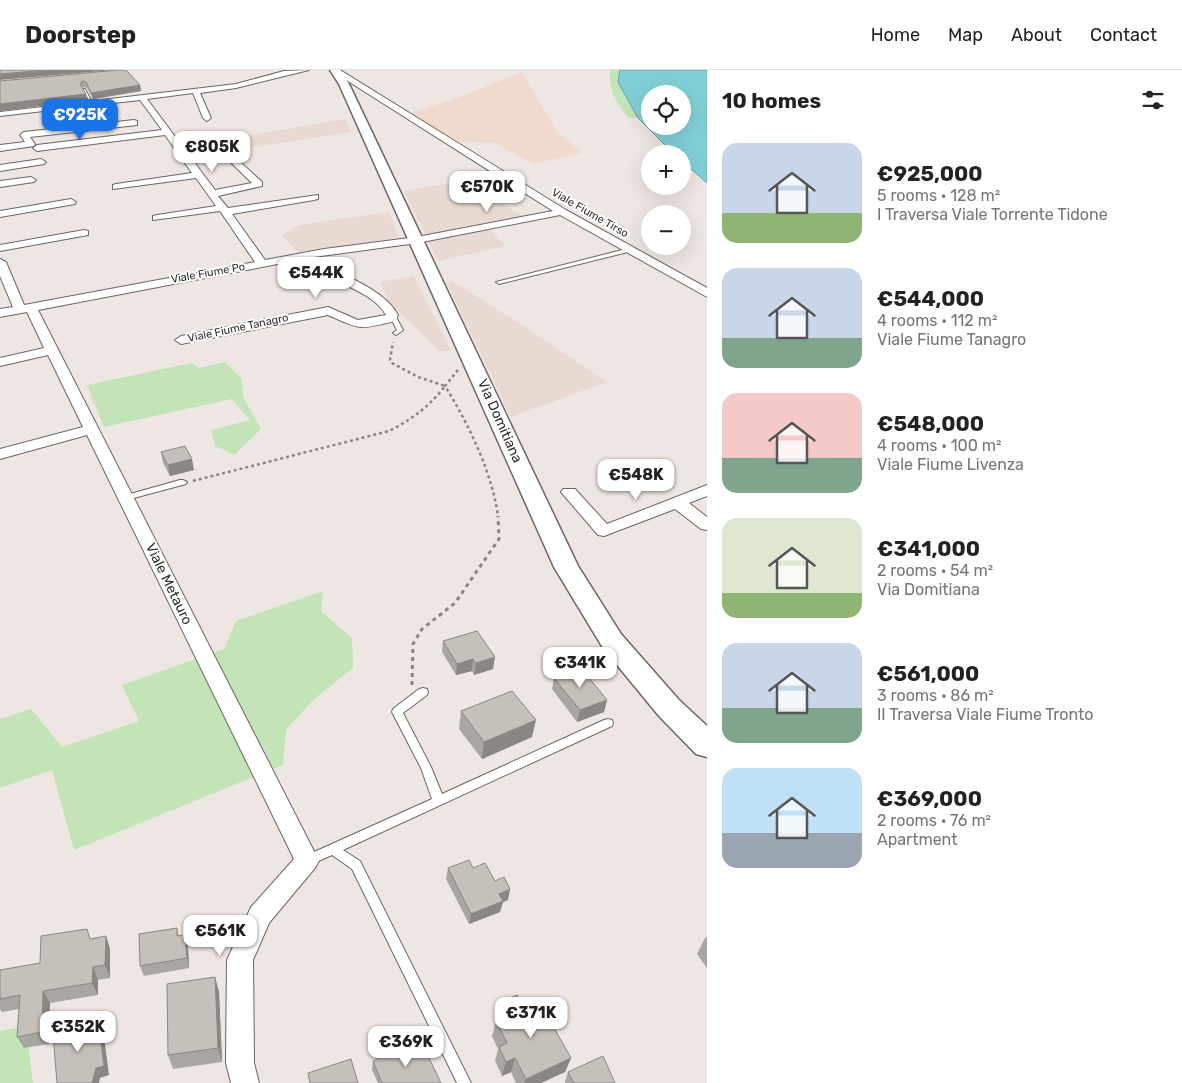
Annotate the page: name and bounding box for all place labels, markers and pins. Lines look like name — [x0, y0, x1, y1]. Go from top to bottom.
pin: €925K — [45, 98, 115, 141]
pin: €805K — [177, 131, 247, 173]
pin: €570K — [452, 170, 522, 213]
pin: €544K — [281, 256, 351, 299]
pin: €548K — [601, 458, 671, 501]
pin: €341K — [545, 646, 615, 689]
pin: €561K — [185, 914, 255, 957]
pin: €371K — [496, 996, 566, 1039]
pin: €352K — [43, 1010, 113, 1053]
pin: €369K — [371, 1026, 441, 1068]

